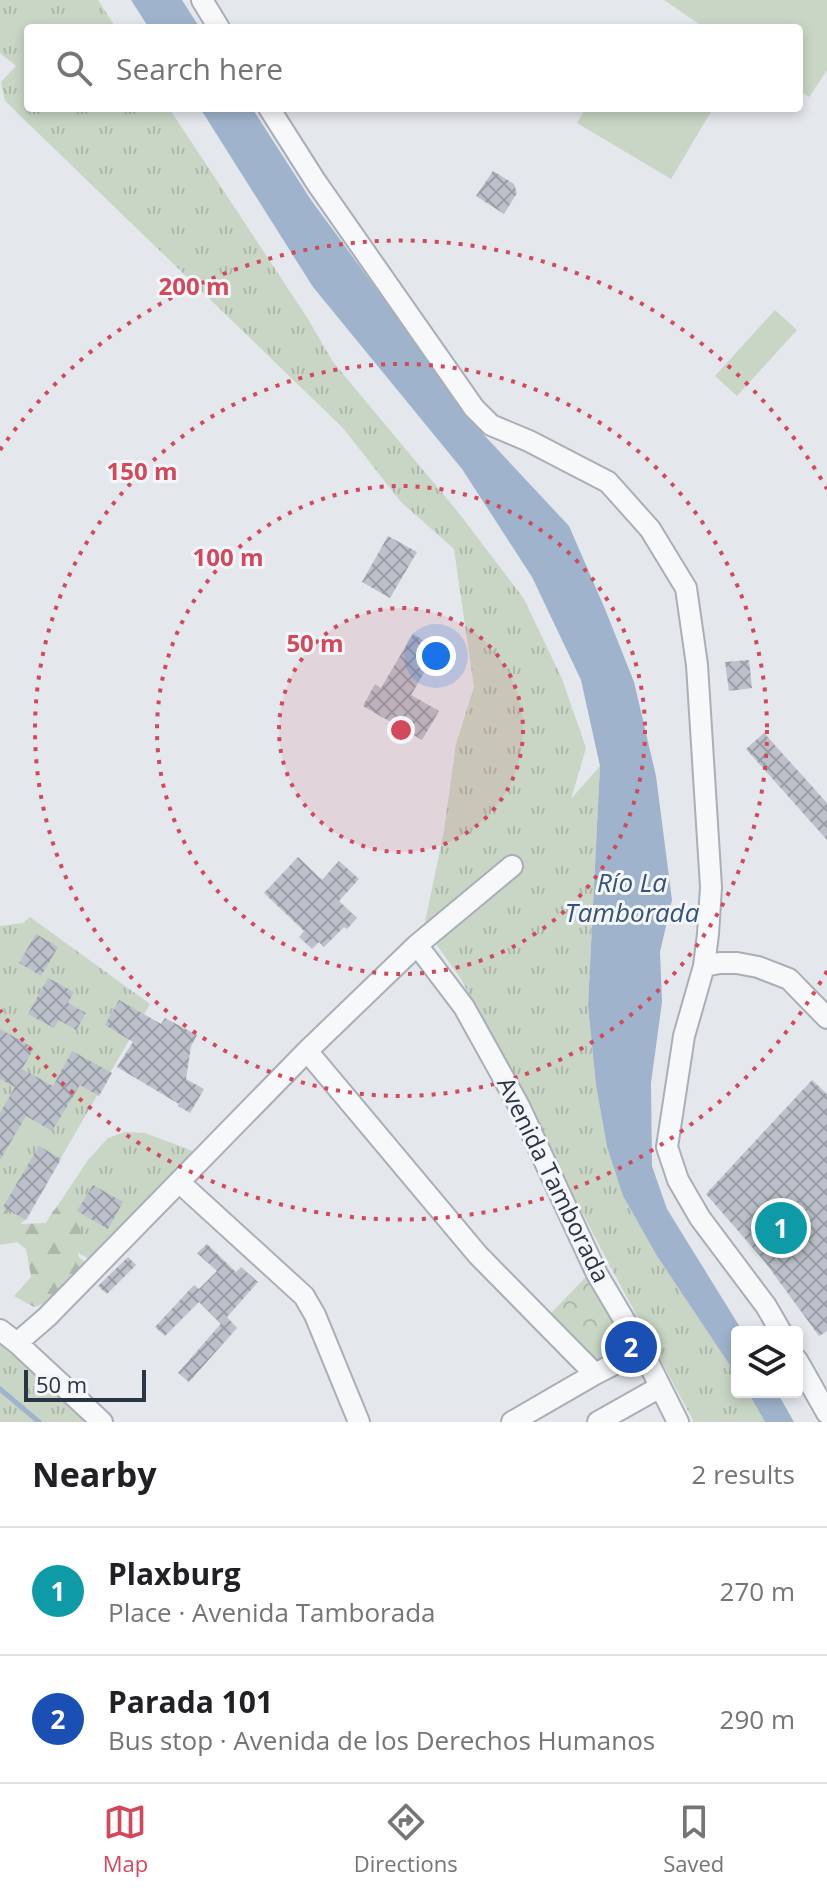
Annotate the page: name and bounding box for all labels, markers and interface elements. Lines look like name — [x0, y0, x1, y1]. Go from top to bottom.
search box — [24, 24, 803, 112]
icon: search — [52, 46, 96, 90]
text: Search here — [116, 48, 283, 89]
text: 200 m — [159, 269, 229, 302]
text: 150 m — [107, 454, 177, 487]
text: 100 m — [193, 540, 263, 573]
text: 50 m — [286, 626, 344, 659]
your location — [416, 636, 456, 676]
centre of rings — [387, 716, 415, 744]
water label: Río La Tamborada — [565, 864, 700, 930]
street label: Avenida Tamborada — [490, 1071, 618, 1288]
pin: 1 — [755, 1198, 807, 1258]
pin: 2 — [605, 1317, 657, 1377]
map controls — [731, 1326, 803, 1398]
button: layers — [731, 1326, 803, 1398]
scale bar — [24, 1366, 146, 1402]
text: 50 m — [36, 1369, 87, 1399]
text: Nearby — [32, 1451, 157, 1497]
text: 2 results — [692, 1456, 795, 1492]
text: Plaxburg — [108, 1553, 241, 1594]
text: 1 — [51, 1573, 65, 1609]
text: 270 m — [720, 1573, 795, 1609]
text: Place · Avenida Tamborada — [108, 1594, 436, 1630]
text: Parada 101 — [108, 1681, 273, 1722]
text: 2 — [51, 1701, 65, 1737]
text: 290 m — [720, 1701, 795, 1737]
text: Bus stop · Avenida de los Derechos Humanos — [108, 1722, 655, 1758]
tab: Map — [103, 1800, 148, 1878]
tab: Directions — [354, 1800, 458, 1878]
tab: Saved — [663, 1800, 724, 1878]

